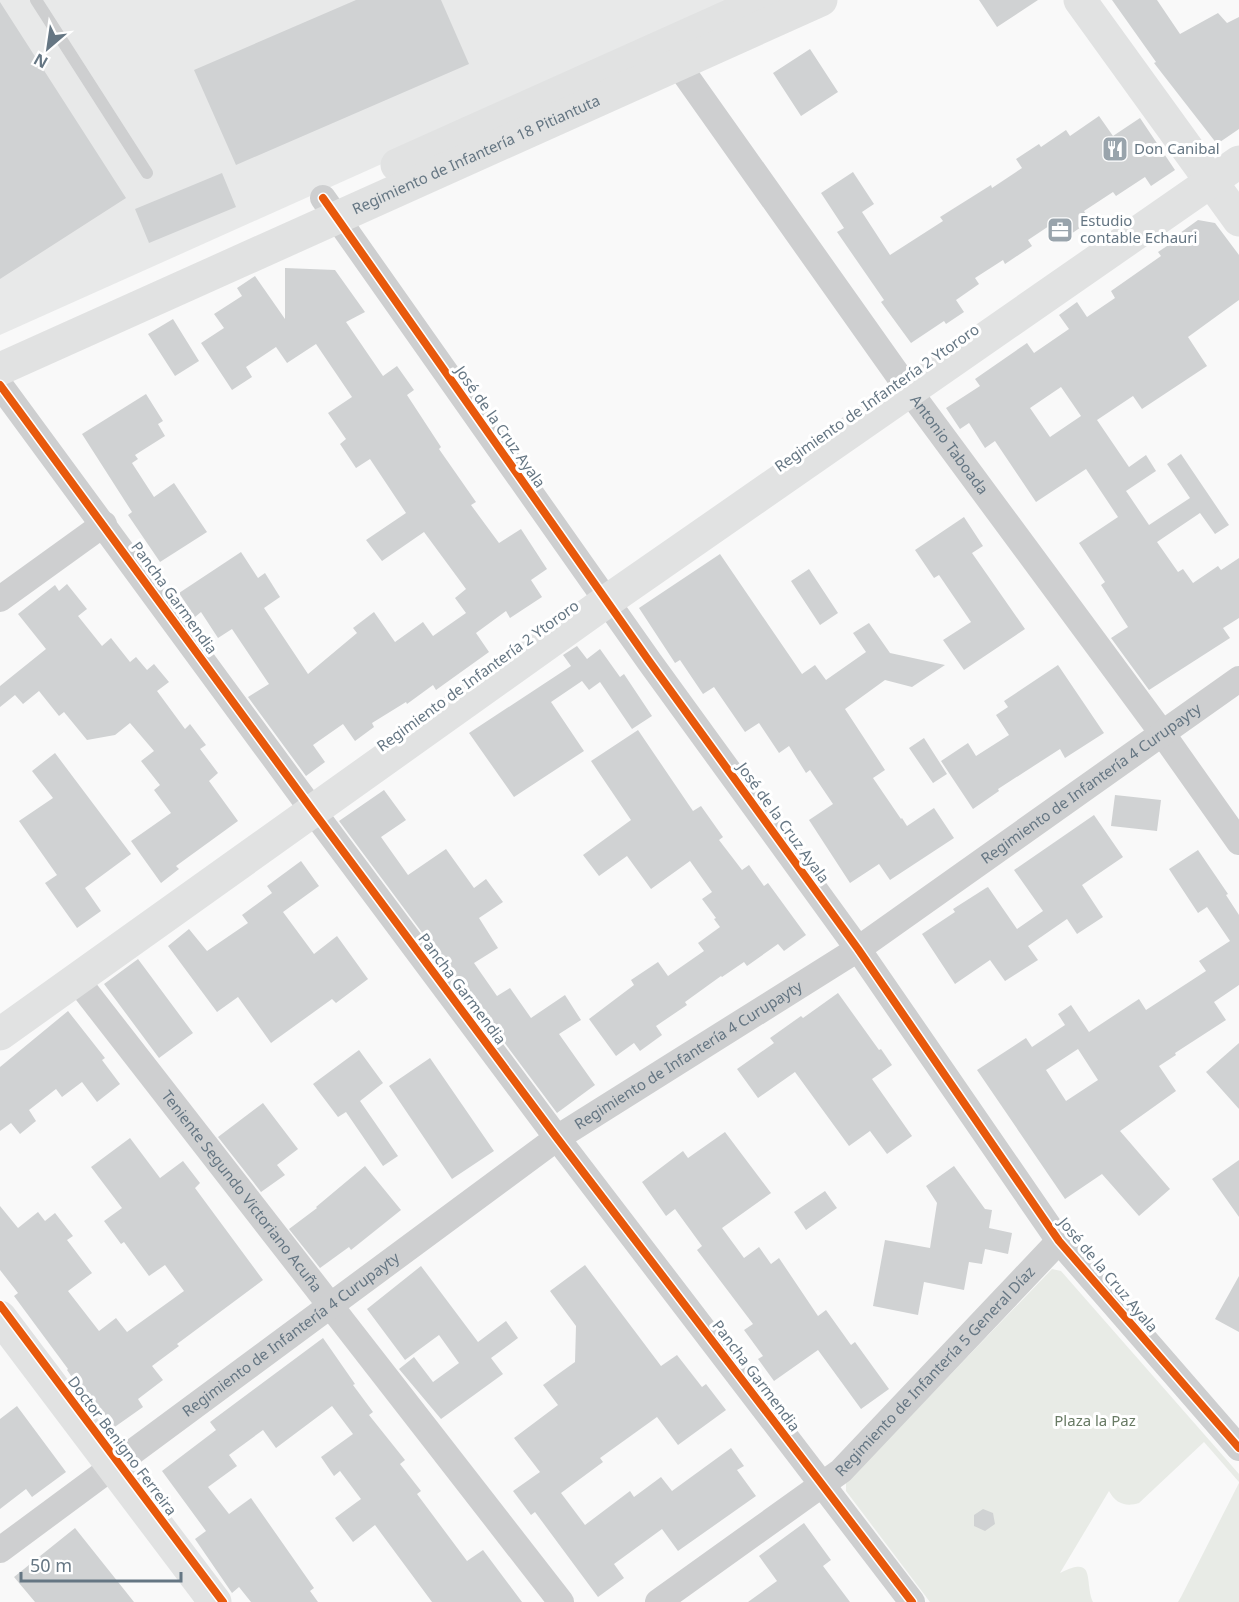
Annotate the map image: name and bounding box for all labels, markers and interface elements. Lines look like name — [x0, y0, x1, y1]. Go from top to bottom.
north arrow — [18, 18, 78, 78]
text: N — [30, 48, 52, 74]
street label: Regimiento de Infantería 18 Pitiantuta — [349, 90, 603, 219]
restaurant icon: Don Canibal — [1100, 134, 1130, 164]
place label: Don Canibal — [1134, 138, 1220, 158]
place label: Estudio contable Echauri — [1080, 210, 1197, 247]
office icon: Estudio contable Echauri — [1045, 215, 1075, 245]
street label: Regimiento de Infantería 2 Ytororo — [770, 319, 983, 476]
street label: José de la Cruz Ayala — [450, 360, 550, 491]
street label: Antonio Taboada — [906, 390, 993, 498]
street label: Pancha Garmendia — [127, 537, 222, 658]
street label: Regimiento de Infantería 2 Ytororo — [372, 595, 583, 755]
street label: Regimiento de Infantería 4 Curupayty — [977, 698, 1205, 868]
street label: José de la Cruz Ayala — [732, 757, 834, 887]
street label: Pancha Garmendia — [414, 929, 511, 1048]
street label: Regimiento de Infantería 4 Curupayty — [570, 975, 806, 1134]
street label: Teniente Segundo Victoriano Acuña — [158, 1086, 327, 1296]
street label: José de la Cruz Ayala — [1053, 1211, 1163, 1336]
street label: Regimiento de Infantería 4 Curupayty — [178, 1247, 403, 1421]
street label: Regimiento de Infantería 5 General Díaz — [830, 1262, 1039, 1480]
street label: Pancha Garmendia — [708, 1316, 805, 1435]
street label: Doctor Benigno Ferreira — [64, 1372, 182, 1519]
park label: Plaza la Paz — [1054, 1410, 1136, 1430]
scale bar — [21, 1545, 182, 1583]
text: 50 m — [30, 1553, 72, 1577]

